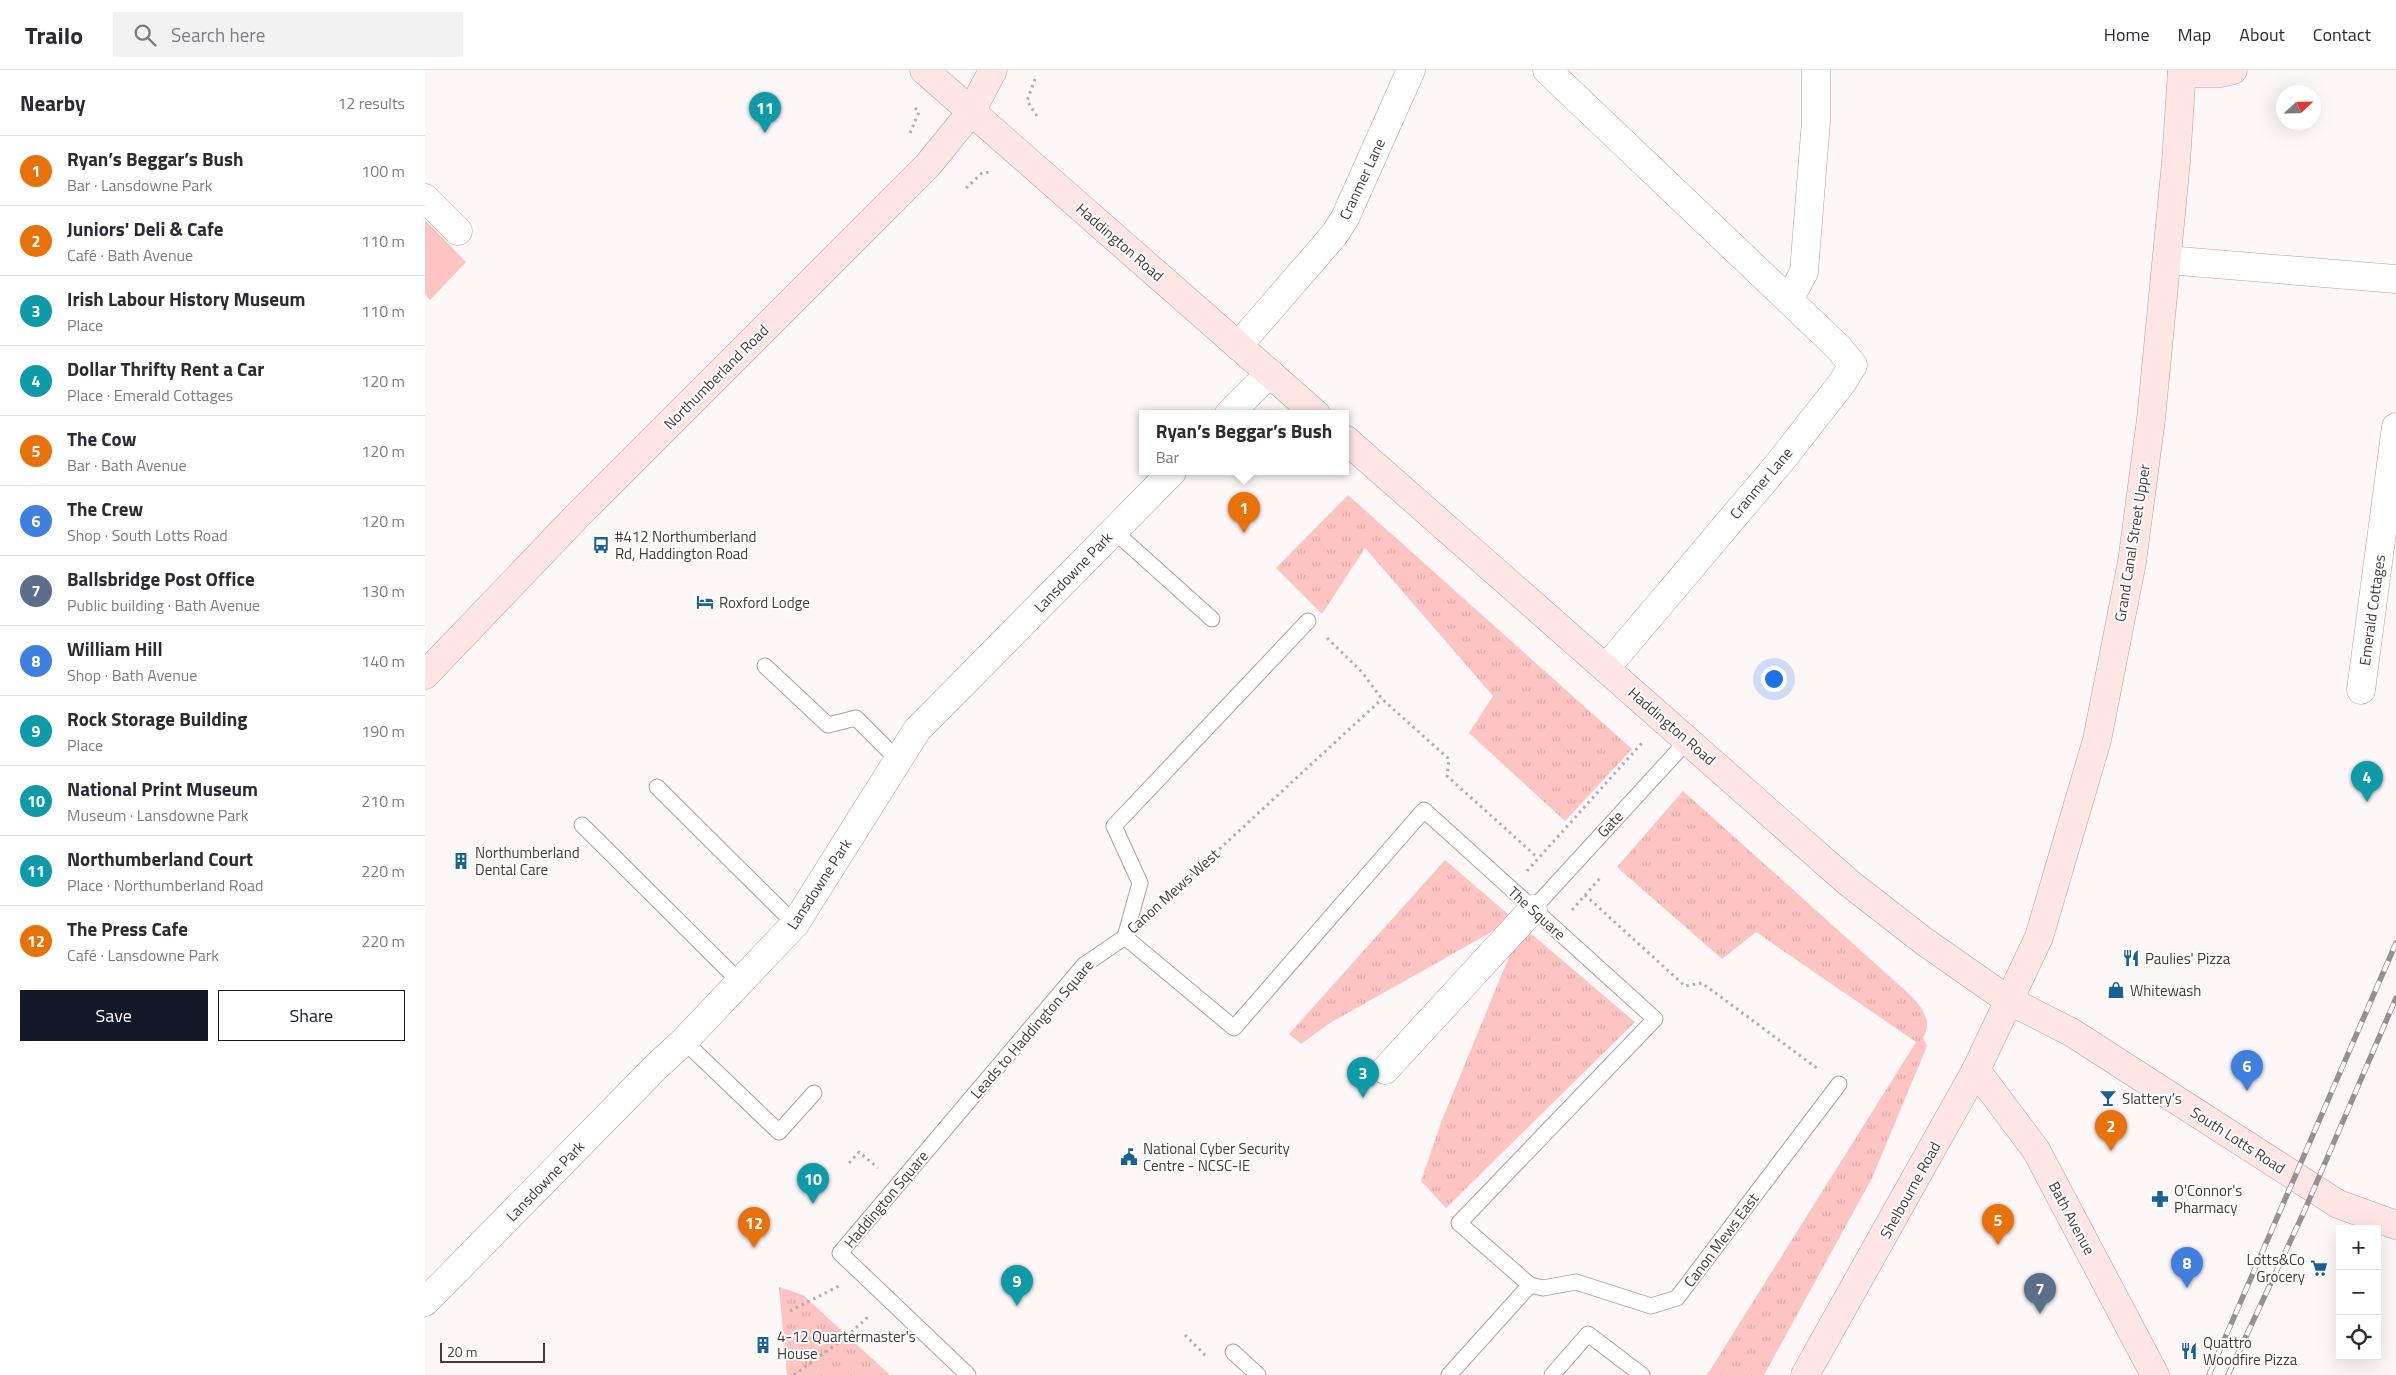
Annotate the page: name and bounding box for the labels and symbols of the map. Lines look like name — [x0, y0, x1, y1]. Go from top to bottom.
north arrow — [2276, 85, 2321, 130]
pin: 11 — [749, 92, 781, 133]
street label: Cranmer Lane — [1333, 134, 1391, 224]
street label: Haddington Road — [1071, 197, 1169, 287]
street label: Northumberland Road — [658, 319, 774, 435]
street label: Cranmer Lane — [1724, 442, 1798, 524]
street label: Grand Canal Street Upper — [2108, 462, 2156, 624]
pin: 1 — [1228, 492, 1260, 533]
place label: #412 Northumberland Rd, Haddington Road — [615, 525, 757, 565]
street label: Lansdowne Park — [1028, 526, 1118, 618]
bus stop icon: #412 Northumberland Rd, Haddington Road — [591, 535, 611, 555]
street label: Emerald Cottages — [2353, 553, 2391, 667]
place label: Roxford Lodge — [719, 591, 810, 614]
hotel icon: Roxford Lodge — [695, 592, 715, 612]
your location — [1761, 666, 1787, 692]
street label: Haddington Road — [1623, 681, 1721, 771]
pin: 4 — [2351, 761, 2383, 802]
street label: Gate — [1591, 805, 1629, 843]
street label: Lansdowne Park — [781, 834, 857, 934]
place label: Northumberland Dental Care — [475, 841, 580, 881]
street label: Canon Mews West — [1122, 843, 1225, 939]
building icon: Northumberland Dental Care — [451, 851, 471, 871]
street label: The Square — [1503, 881, 1571, 945]
place label: Paulies' Pizza — [2145, 947, 2231, 970]
restaurant icon: Paulies' Pizza — [2121, 948, 2141, 968]
street label: Leads to Haddington Square — [965, 954, 1099, 1104]
place label: Whitewash — [2130, 979, 2201, 1002]
shop icon: Whitewash — [2106, 980, 2126, 1000]
pin: 6 — [2231, 1050, 2263, 1091]
pin: 3 — [1347, 1057, 1379, 1098]
place label: Slattery’s — [2122, 1087, 2182, 1110]
bar icon: Slattery’s — [2098, 1088, 2118, 1108]
street label: South Lotts Road — [2186, 1101, 2290, 1179]
pin: 2 — [2095, 1110, 2127, 1151]
street label: Lansdowne Park — [500, 1135, 590, 1227]
place label: National Cyber Security Centre - NCSC-IE — [1143, 1137, 1290, 1177]
street label: Shelbourne Road — [1874, 1137, 1946, 1243]
street label: Haddington Square — [838, 1145, 934, 1253]
public building icon: National Cyber Security Centre - NCSC-IE — [1119, 1147, 1139, 1167]
pin: 10 — [797, 1163, 829, 1204]
street label: Bath Avenue — [2043, 1177, 2101, 1259]
place label: O'Connor's Pharmacy — [2174, 1179, 2242, 1219]
street label: Canon Mews East — [1678, 1187, 1765, 1292]
pharmacy icon: O'Connor's Pharmacy — [2150, 1189, 2170, 1209]
pin: 5 — [1982, 1204, 2014, 1245]
pin: 12 — [738, 1207, 770, 1248]
pin: 8 — [2171, 1247, 2203, 1288]
place label: Lotts&Co Grocery — [2246, 1248, 2305, 1288]
supermarket icon: Lotts&Co Grocery — [2309, 1258, 2329, 1278]
pin: 9 — [1001, 1265, 1033, 1306]
pin: 7 — [2024, 1273, 2056, 1314]
place label: 4-12 Quartermaster's House — [777, 1325, 916, 1365]
place label: Quattro Woodfire Pizza — [2203, 1331, 2298, 1371]
building icon: 4-12 Quartermaster's House — [753, 1335, 773, 1355]
scale bar — [440, 1340, 545, 1363]
restaurant icon: Quattro Woodfire Pizza — [2179, 1341, 2199, 1361]

